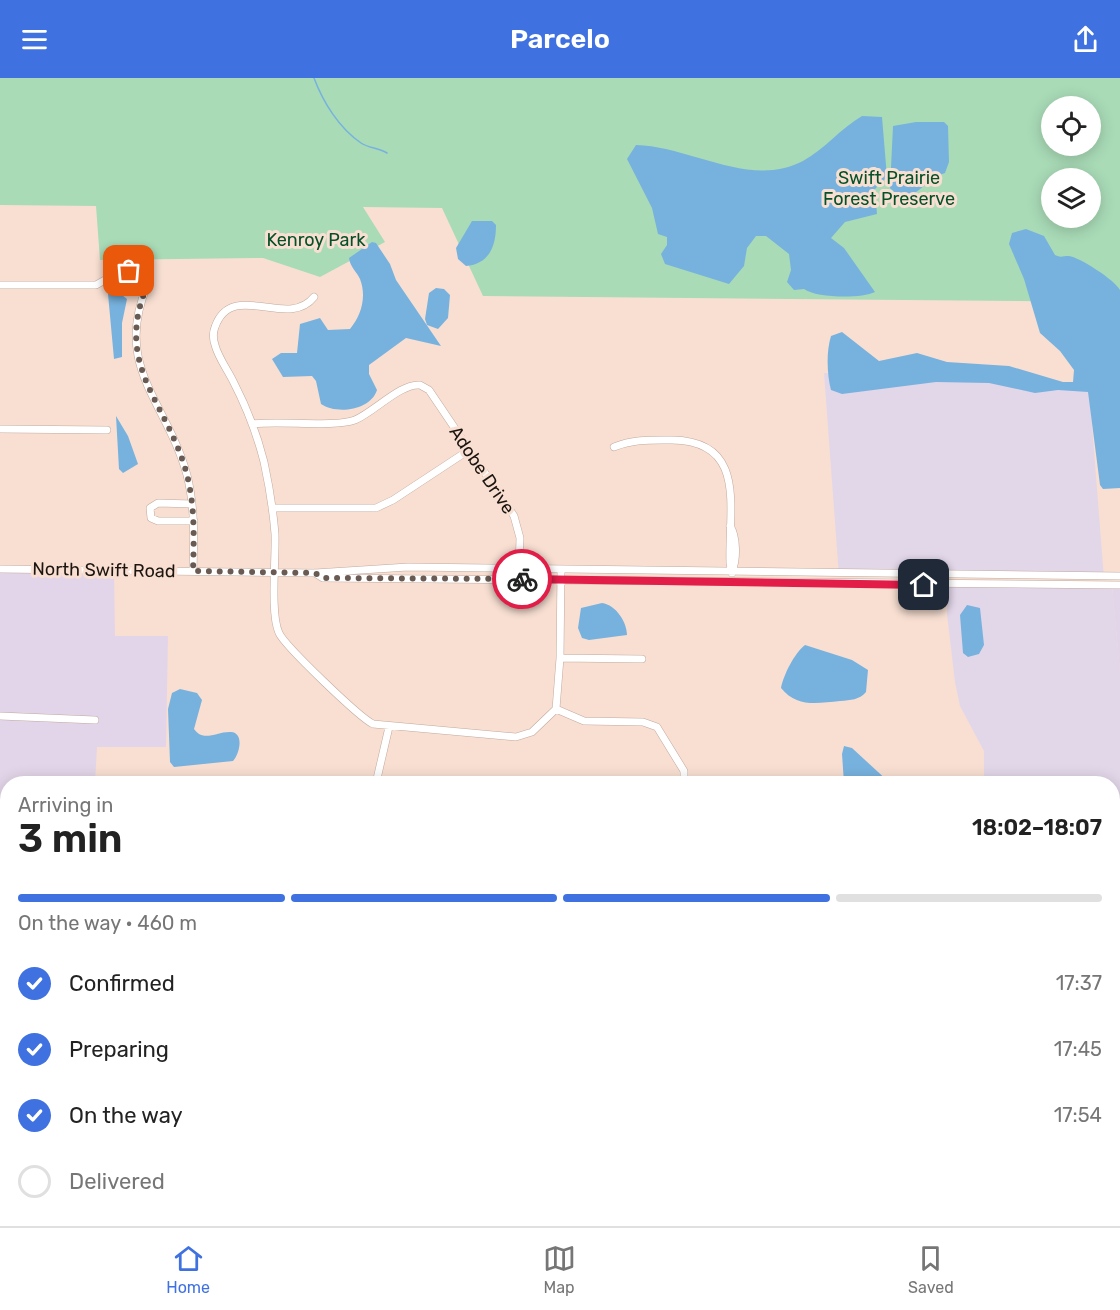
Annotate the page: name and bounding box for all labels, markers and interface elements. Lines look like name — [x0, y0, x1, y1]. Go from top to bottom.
icon: menu — [18, 23, 51, 56]
text: Parcelo — [510, 23, 610, 55]
icon: share — [1069, 23, 1102, 56]
map controls — [1041, 96, 1101, 228]
button: locate — [1041, 96, 1101, 156]
park label: Swift Prairie Forest Preserve — [823, 167, 955, 210]
button: layers — [1041, 168, 1101, 228]
park label: Kenroy Park — [266, 229, 366, 251]
pin — [103, 245, 154, 296]
icon: bag — [112, 254, 145, 287]
street label: Adobe Drive — [444, 422, 520, 518]
courier — [492, 549, 552, 609]
street label: North Swift Road — [32, 558, 176, 582]
pin — [898, 559, 949, 610]
icon: bike — [506, 563, 539, 596]
icon: home — [907, 568, 940, 601]
text: Arriving in — [18, 793, 113, 817]
text: 18:02–18:07 — [972, 814, 1102, 841]
text: 3 min — [18, 816, 123, 862]
text: On the way · 460 m — [18, 911, 197, 935]
icon: check — [18, 967, 51, 1000]
text: Confirmed — [69, 970, 175, 997]
text: 17:37 — [1056, 971, 1102, 995]
icon: check — [18, 1033, 51, 1066]
text: Preparing — [69, 1036, 169, 1063]
text: 17:45 — [1054, 1037, 1102, 1061]
icon: check — [18, 1099, 51, 1132]
text: On the way — [69, 1102, 183, 1129]
text: 17:54 — [1054, 1103, 1102, 1127]
text: Delivered — [69, 1168, 165, 1195]
tab: Home — [166, 1242, 210, 1297]
tab: Map — [543, 1242, 576, 1297]
tab: Saved — [908, 1242, 954, 1297]

